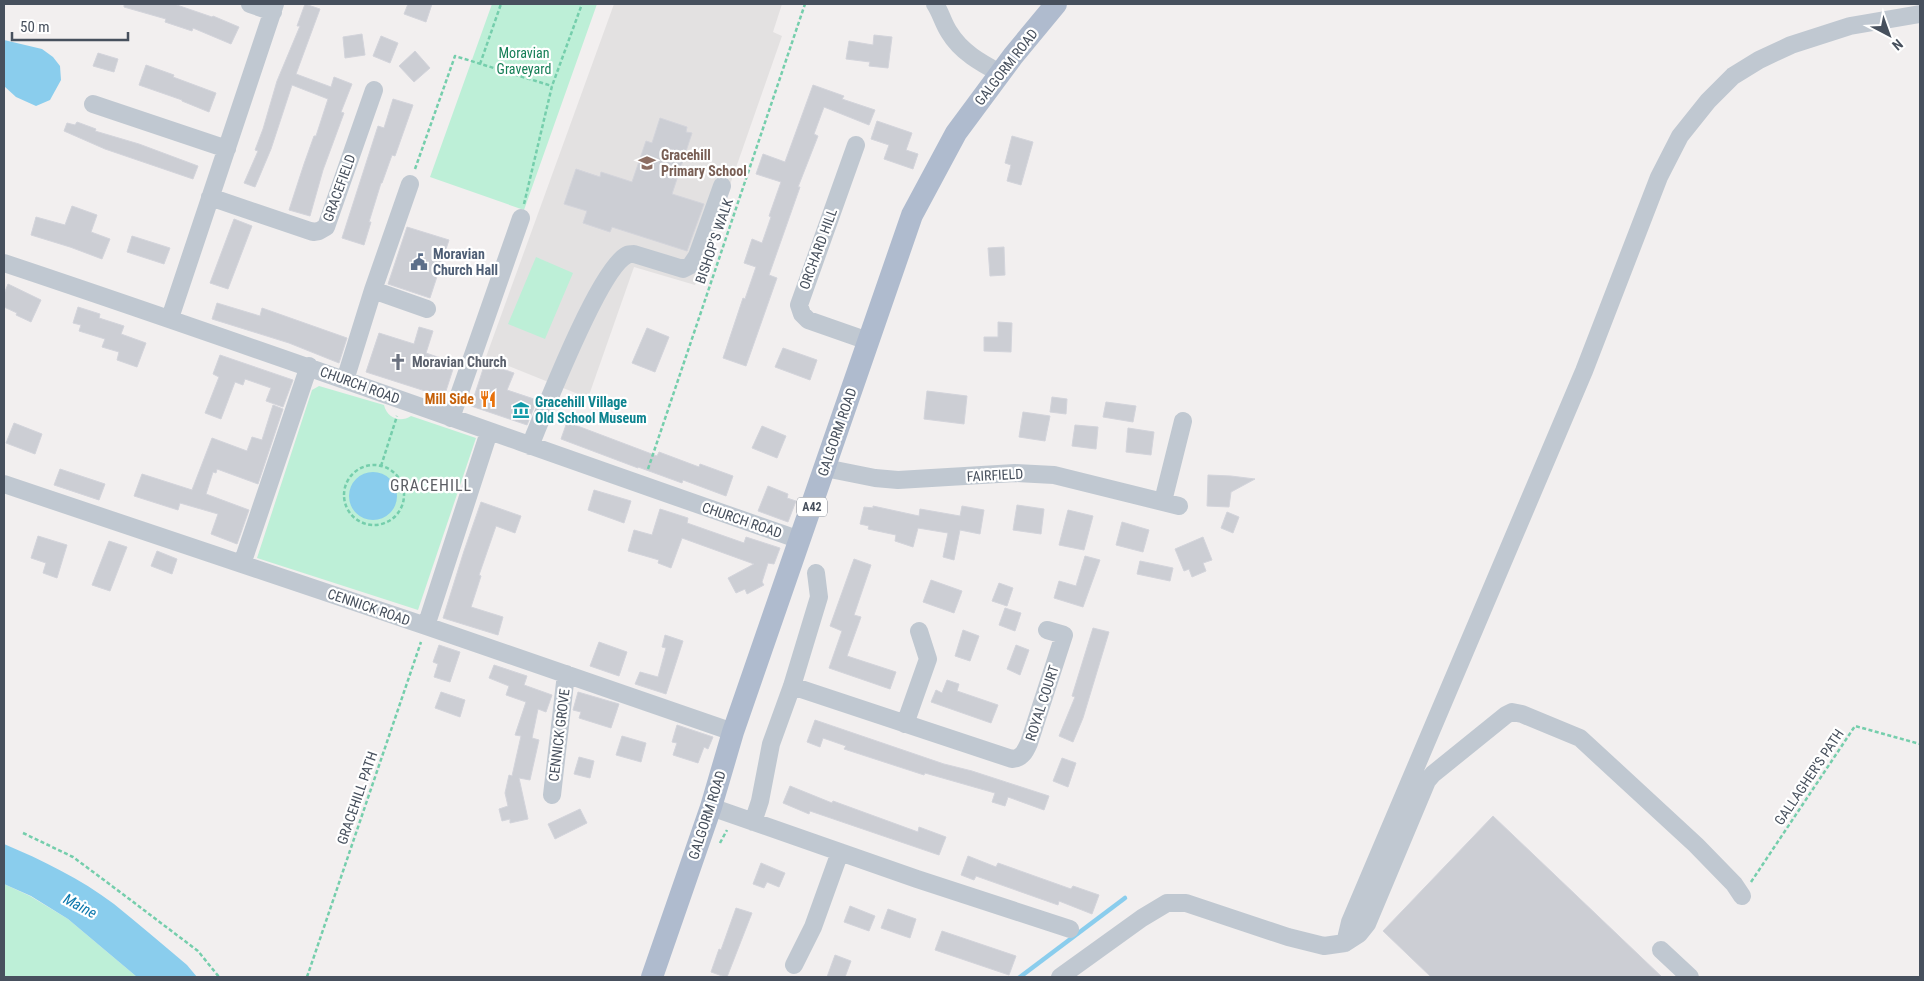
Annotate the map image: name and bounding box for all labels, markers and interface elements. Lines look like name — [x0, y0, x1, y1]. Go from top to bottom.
scale bar — [12, 10, 129, 42]
north arrow — [1864, 10, 1914, 60]
text: 50 m — [20, 18, 50, 36]
street label: GALGORM ROAD — [971, 26, 1041, 108]
text: N — [1889, 36, 1906, 54]
park label: Moravian Graveyard — [497, 45, 551, 77]
place label: Gracehill Primary School — [661, 147, 747, 179]
street label: GRACEFIELD — [319, 152, 359, 224]
school or university icon: Gracehill Primary School — [637, 153, 657, 173]
street label: BISHOP'S WALK — [692, 196, 736, 286]
street label: ORCHARD HILL — [796, 206, 840, 292]
place label: Moravian Church Hall — [433, 246, 498, 278]
public building icon: Moravian Church Hall — [409, 252, 429, 272]
church icon: Moravian Church — [388, 352, 408, 372]
place label: Moravian Church — [412, 354, 507, 370]
street label: CHURCH ROAD — [318, 363, 402, 407]
street label: GALGORM ROAD — [814, 386, 860, 478]
restaurant icon: Mill Side — [478, 389, 498, 409]
place label: Mill Side — [425, 391, 474, 407]
place label: Gracehill Village Old School Museum — [535, 394, 647, 426]
museum icon: Gracehill Village Old School Museum — [511, 400, 531, 420]
street label: FAIRFIELD — [966, 466, 1024, 484]
district label: GRACEHILL — [390, 476, 472, 495]
road number: A42 — [797, 498, 827, 516]
street label: CHURCH ROAD — [700, 499, 784, 541]
street label: CENNICK ROAD — [326, 585, 412, 629]
street label: ROYAL COURT — [1022, 663, 1062, 743]
street label: CENNICK GROVE — [545, 688, 573, 782]
street label: GALLAGHER'S PATH — [1771, 726, 1847, 828]
street label: GRACEHILL PATH — [334, 749, 380, 847]
street label: GALGORM ROAD — [685, 769, 729, 861]
water label: Maine — [60, 890, 100, 922]

